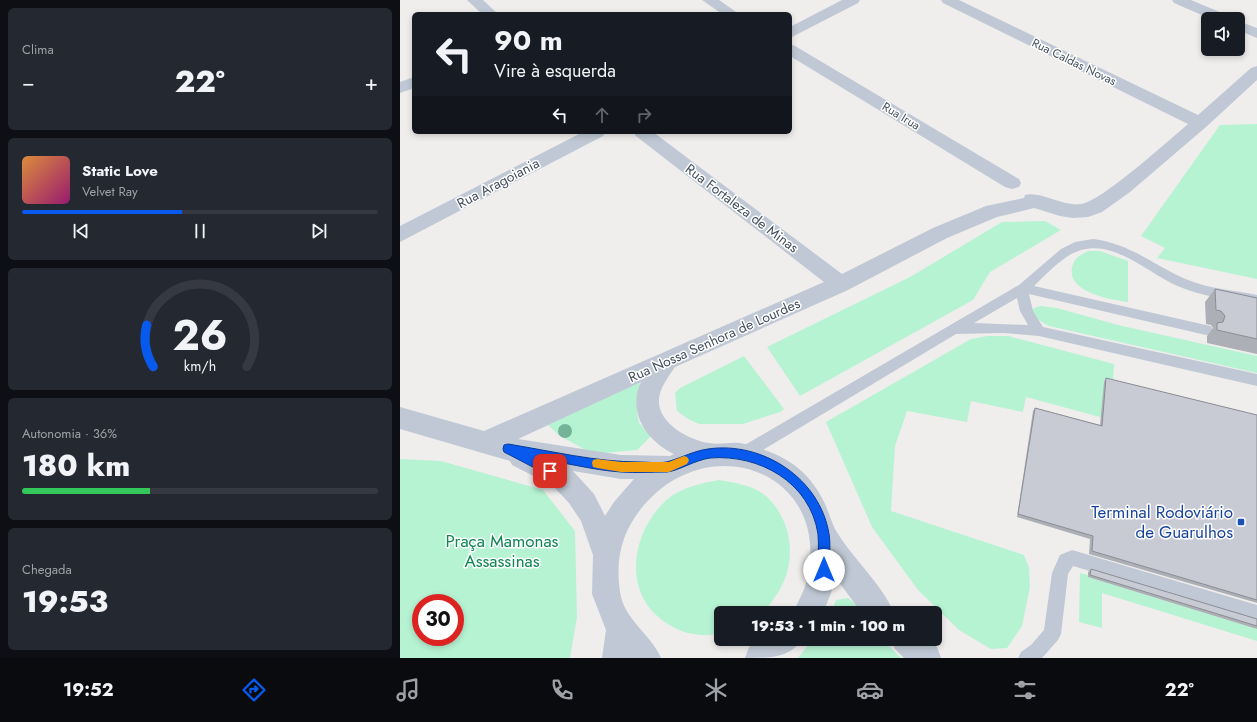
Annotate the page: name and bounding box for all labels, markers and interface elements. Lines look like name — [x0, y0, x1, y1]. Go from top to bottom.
map controls — [1201, 12, 1245, 56]
button: sound — [1201, 12, 1245, 56]
text: 90 m — [494, 20, 563, 61]
icon: left — [428, 28, 480, 80]
street label: Rua Caldas Novas — [1029, 34, 1119, 90]
text: Clima — [22, 40, 54, 59]
text: Vire à esquerda — [494, 58, 616, 84]
text: 22° — [175, 60, 225, 103]
text: − — [22, 66, 35, 98]
text: + — [364, 66, 378, 98]
street label: Rua Irua — [879, 98, 924, 135]
icon: left — [549, 104, 571, 126]
icon: ahead — [591, 104, 613, 126]
icon: right — [633, 104, 655, 126]
street label: Rua Aragoiania — [453, 153, 543, 213]
street label: Rua Fortaleza de Minas — [681, 159, 803, 257]
text: Static Love — [82, 160, 158, 182]
text: Velvet Ray — [82, 182, 138, 201]
icon: previous — [70, 220, 92, 242]
icon: pause — [189, 220, 211, 242]
icon: next — [308, 220, 330, 242]
street label: Rua Nossa Senhora de Lourdes — [625, 293, 803, 387]
text: 26 — [172, 305, 228, 366]
text: km/h — [184, 356, 216, 376]
text: Autonomia · 36% — [22, 424, 117, 443]
text: 180 km — [22, 444, 130, 487]
pin — [533, 454, 567, 488]
icon: arrive — [539, 460, 561, 482]
place label: Terminal Rodoviário de Guarulhos — [1091, 500, 1233, 544]
marker: Terminal Rodoviário de Guarulhos — [1236, 517, 1246, 527]
park label: Praça Mamonas Assassinas — [446, 529, 559, 573]
position arrow — [803, 549, 845, 591]
text: Chegada — [22, 560, 72, 579]
text: 19:53 — [22, 580, 108, 623]
speed limit sign: 30 — [412, 594, 464, 646]
text: 19:53 · 1 min · 100 m — [751, 615, 905, 637]
icon: directions — [240, 676, 268, 704]
icon: music — [394, 676, 422, 704]
icon: phone — [548, 676, 576, 704]
icon: climate — [702, 676, 730, 704]
icon: car — [856, 676, 884, 704]
icon: filters — [1011, 676, 1039, 704]
text: 19:52 — [63, 677, 114, 703]
text: 22° — [1165, 677, 1194, 703]

